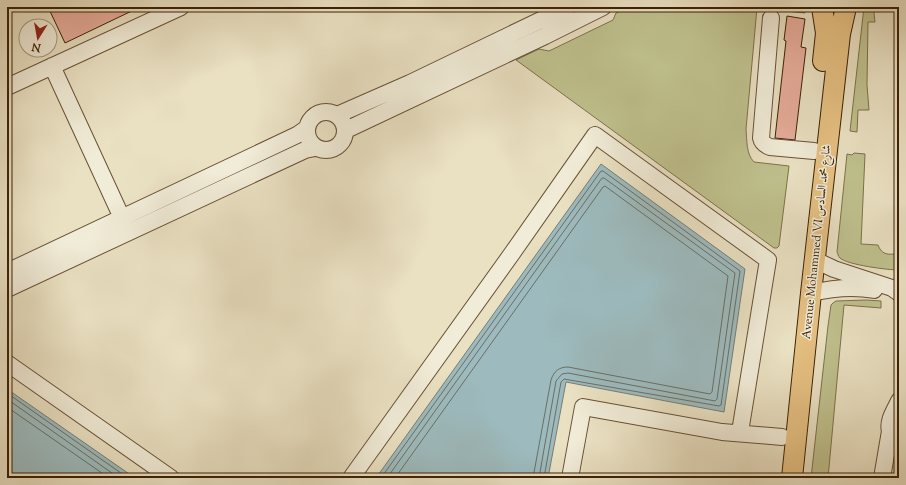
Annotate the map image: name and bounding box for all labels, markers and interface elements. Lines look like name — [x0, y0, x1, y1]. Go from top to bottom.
north arrow — [18, 18, 58, 58]
text: N — [30, 38, 43, 56]
street label: Avenue Mohammed VI شارع محمد السادس — [798, 144, 837, 340]

